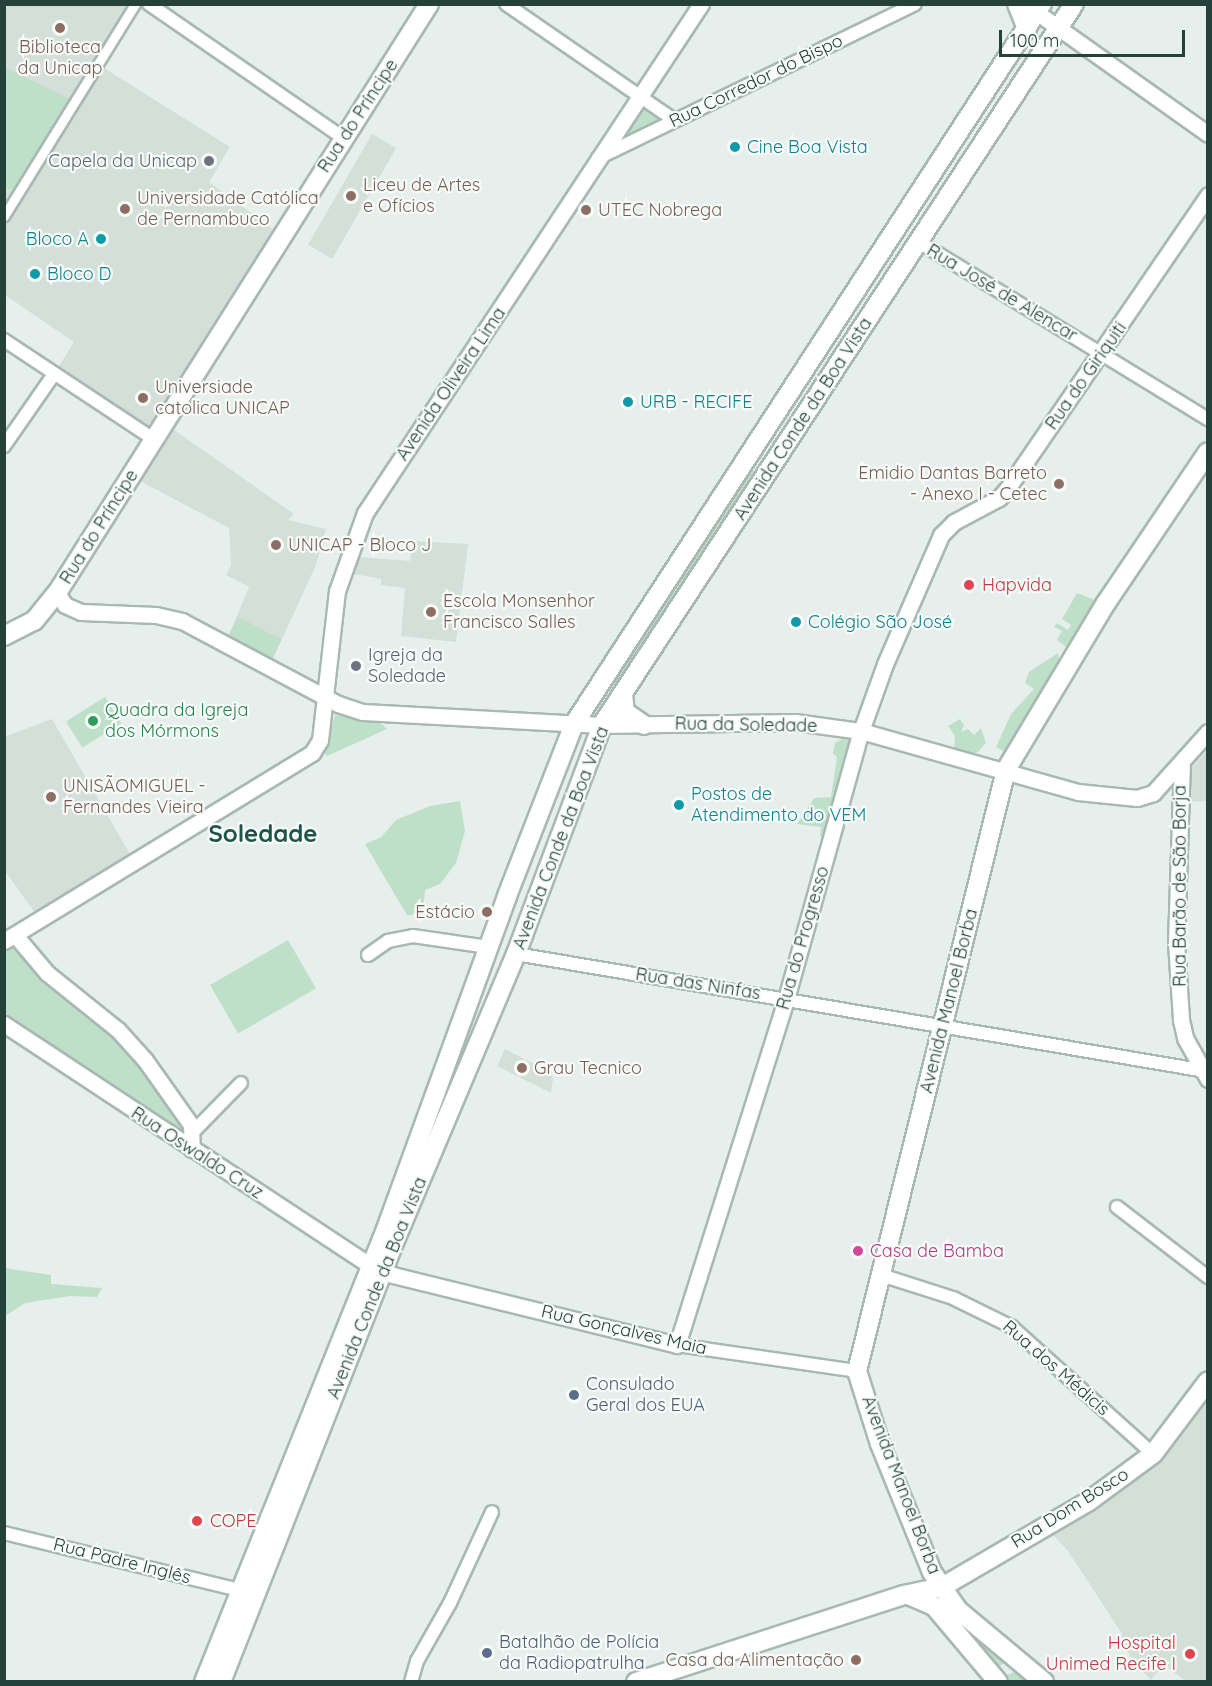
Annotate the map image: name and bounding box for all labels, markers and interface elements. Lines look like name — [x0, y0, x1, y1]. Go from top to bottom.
scale bar — [1002, 18, 1188, 56]
marker: Biblioteca da Unicap — [53, 21, 67, 35]
text: 100 m — [1010, 29, 1059, 52]
street label: Rua Corredor do Bispo — [666, 30, 846, 132]
place label: Biblioteca da Unicap — [18, 37, 102, 80]
street label: Rua do Príncipe — [313, 55, 403, 177]
place label: Cine Boa Vista — [747, 136, 868, 158]
marker: Cine Boa Vista — [728, 140, 742, 154]
place label: Capela da Unicap — [48, 150, 197, 172]
marker: Capela da Unicap — [202, 154, 216, 168]
place label: Liceu de Artes e Ofícios — [363, 175, 480, 218]
place label: Universidade Católica de Pernambuco — [137, 188, 319, 230]
marker: Liceu de Artes e Ofícios — [344, 189, 358, 203]
place label: UTEC Nobrega — [598, 199, 722, 221]
marker: Universidade Católica de Pernambuco — [118, 202, 132, 216]
marker: UTEC Nobrega — [579, 203, 593, 217]
place label: Bloco A — [26, 228, 89, 250]
marker: Bloco A — [94, 232, 108, 246]
street label: Rua José de Alencar — [923, 239, 1081, 347]
place label: Bloco D — [47, 263, 112, 285]
marker: Bloco D — [28, 267, 42, 281]
street label: Avenida Oliveira Lima — [392, 303, 510, 465]
street label: Avenida Conde da Boa Vista — [729, 314, 877, 524]
street label: Rua do Giriquiti — [1041, 318, 1131, 434]
place label: Universiade catolica UNICAP — [155, 377, 290, 420]
marker: Universiade catolica UNICAP — [136, 391, 150, 405]
place label: URB - RECIFE — [640, 391, 752, 413]
marker: URB - RECIFE — [621, 395, 635, 409]
place label: Emidio Dantas Barreto - Anexo I - Cetec — [858, 463, 1047, 506]
street label: Rua do Príncipe — [55, 466, 143, 588]
marker: Emidio Dantas Barreto - Anexo I - Cetec — [1052, 477, 1066, 491]
place label: UNICAP - Bloco J — [288, 534, 431, 556]
marker: UNICAP - Bloco J — [269, 538, 283, 552]
place label: Hapvida — [982, 574, 1052, 596]
marker: Hapvida — [960, 576, 978, 594]
place label: Escola Monsenhor Francisco Salles — [443, 591, 595, 634]
marker: Escola Monsenhor Francisco Salles — [424, 605, 438, 619]
place label: Colégio São José — [808, 611, 952, 633]
marker: Colégio São José — [789, 615, 803, 629]
place label: Igreja da Soledade — [368, 645, 446, 688]
marker: Igreja da Soledade — [349, 659, 363, 673]
place label: Quadra da Igreja dos Mórmons — [105, 700, 248, 742]
street label: Rua da Soledade — [674, 713, 818, 737]
marker: Quadra da Igreja dos Mórmons — [86, 714, 100, 728]
street label: Avenida Conde da Boa Vista — [508, 723, 614, 953]
place label: UNISÃOMIGUEL - Fernandes Vieira — [63, 776, 205, 818]
place label: Postos de Atendimento do VEM — [691, 784, 866, 826]
street label: Rua Barão de São Borja — [1169, 785, 1191, 987]
marker: UNISÃOMIGUEL - Fernandes Vieira — [44, 790, 58, 804]
marker: Postos de Atendimento do VEM — [672, 798, 686, 812]
district label: Soledade — [208, 820, 318, 848]
street label: Rua do Progresso — [772, 864, 834, 1012]
place label: Estácio — [415, 901, 475, 923]
marker: Estácio — [480, 905, 494, 919]
street label: Avenida Manoel Borba — [916, 907, 982, 1095]
street label: Rua das Ninfas — [634, 963, 762, 1005]
place label: Grau Tecnico — [534, 1057, 642, 1079]
marker: Grau Tecnico — [515, 1061, 529, 1075]
street label: Rua Oswaldo Cruz — [127, 1102, 267, 1204]
street label: Avenida Conde da Boa Vista — [323, 1174, 431, 1402]
place label: Casa de Bamba — [870, 1240, 1004, 1262]
marker: Casa de Bamba — [851, 1244, 865, 1258]
street label: Rua Gonçalves Maia — [539, 1300, 709, 1360]
street label: Rua dos Médicis — [998, 1316, 1114, 1420]
place label: Consulado Geral dos EUA — [586, 1374, 705, 1416]
marker: Consulado Geral dos EUA — [567, 1388, 581, 1402]
street label: Avenida Manoel Borba — [857, 1393, 945, 1577]
street label: Rua Dom Bosco — [1007, 1463, 1133, 1553]
place label: COPE — [210, 1510, 256, 1532]
marker: COPE — [188, 1512, 206, 1530]
street label: Rua Padre Inglês — [51, 1533, 193, 1589]
place label: Batalhão de Polícia da Radiopatrulha — [499, 1632, 659, 1674]
place label: Hospital Unimed Recife I — [1046, 1633, 1176, 1676]
marker: Hospital Unimed Recife I — [1181, 1645, 1199, 1663]
marker: Batalhão de Polícia da Radiopatrulha — [480, 1646, 494, 1660]
place label: Casa da Alimentação — [665, 1649, 844, 1671]
marker: Casa da Alimentação — [849, 1653, 863, 1667]

